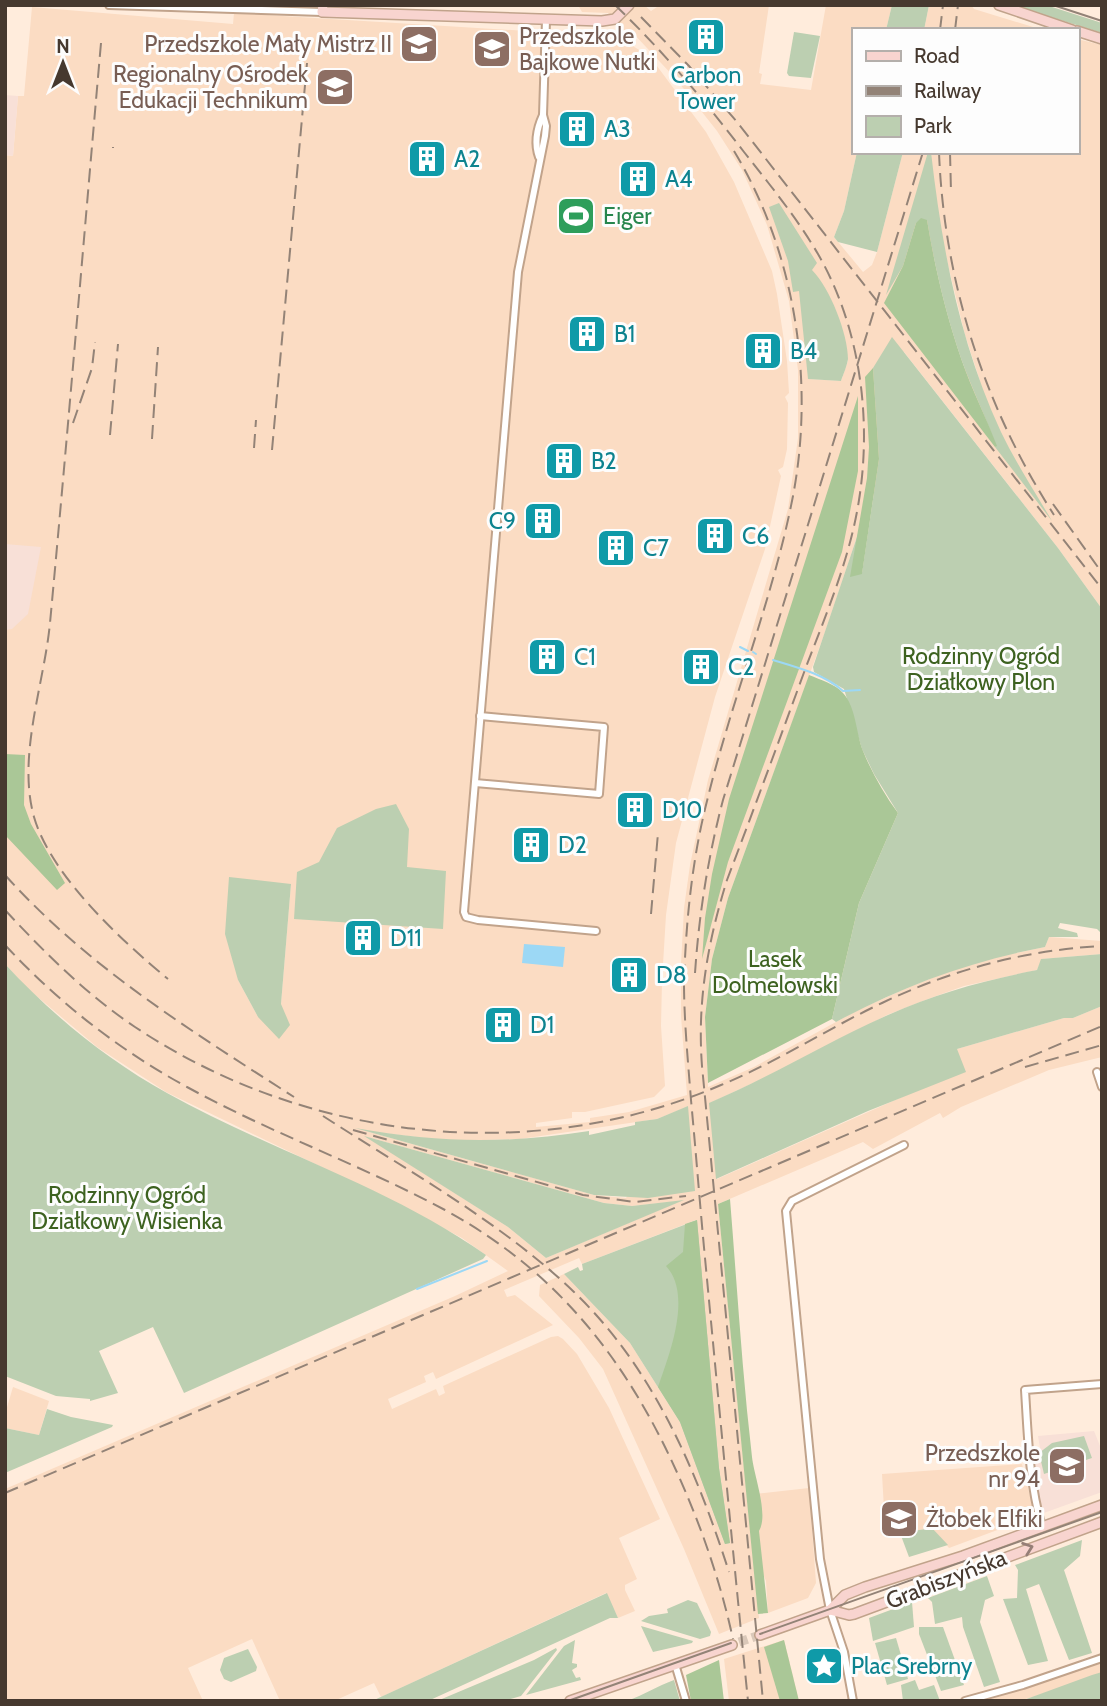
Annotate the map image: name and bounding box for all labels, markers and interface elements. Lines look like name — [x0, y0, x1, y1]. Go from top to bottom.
building icon: Carbon Tower — [685, 16, 727, 58]
place label: Przedszkole Bajkowe Nutki — [519, 22, 655, 76]
school or university icon: Przedszkole Mały Mistrz II — [398, 23, 440, 65]
north arrow — [28, 28, 98, 98]
school or university icon: Przedszkole Bajkowe Nutki — [471, 28, 513, 70]
legend — [852, 28, 1079, 154]
place label: Przedszkole Mały Mistrz II — [144, 30, 392, 58]
text: N — [56, 35, 70, 58]
text: Road — [914, 43, 960, 68]
place label: Regionalny Ośrodek Edukacji Technikum — [113, 60, 309, 114]
place label: Carbon Tower — [671, 61, 741, 115]
school or university icon: Regionalny Ośrodek Edukacji Technikum — [314, 66, 356, 108]
text: Railway — [914, 78, 982, 103]
building icon: A3 — [556, 108, 598, 150]
text: Park — [914, 113, 952, 138]
place label: A3 — [604, 115, 631, 143]
building icon: A2 — [406, 138, 448, 180]
place label: A2 — [454, 145, 480, 173]
building icon: A4 — [617, 158, 659, 200]
place label: A4 — [665, 165, 692, 193]
sports icon: Eiger — [555, 195, 597, 237]
place label: Eiger — [603, 202, 652, 230]
building icon: B1 — [566, 313, 608, 355]
place label: B1 — [614, 320, 635, 348]
building icon: B4 — [742, 330, 784, 372]
place label: B4 — [790, 337, 817, 365]
building icon: B2 — [543, 440, 585, 482]
place label: B2 — [591, 447, 617, 475]
building icon: C9 — [522, 500, 564, 542]
place label: C9 — [489, 507, 516, 535]
building icon: C6 — [694, 515, 736, 557]
place label: C6 — [742, 522, 769, 550]
building icon: C7 — [595, 527, 637, 569]
place label: C7 — [643, 534, 669, 562]
building icon: C1 — [526, 636, 568, 678]
park label: Rodzinny Ogród Działkowy Plon — [902, 642, 1060, 696]
place label: C1 — [574, 643, 596, 671]
building icon: C2 — [680, 646, 722, 688]
place label: C2 — [728, 653, 754, 681]
building icon: D10 — [614, 789, 656, 831]
place label: D10 — [662, 796, 702, 824]
building icon: D2 — [510, 824, 552, 866]
place label: D2 — [558, 831, 587, 859]
building icon: D11 — [342, 917, 384, 959]
place label: D11 — [390, 924, 422, 952]
park label: Lasek Dolmelowski — [712, 945, 838, 999]
building icon: D8 — [608, 954, 650, 996]
place label: D8 — [656, 961, 687, 989]
building icon: D1 — [482, 1004, 524, 1046]
place label: D1 — [530, 1011, 554, 1039]
park label: Rodzinny Ogród Działkowy Wisienka — [31, 1181, 223, 1235]
place label: Przedszkole nr 94 — [925, 1439, 1040, 1493]
school or university icon: Przedszkole nr 94 — [1046, 1445, 1088, 1487]
school or university icon: Żłobek Elfiki — [878, 1498, 920, 1540]
place label: Żłobek Elfiki — [926, 1505, 1043, 1533]
one-way arrow — [1021, 1542, 1033, 1556]
street label: Grabiszyńska — [882, 1543, 1010, 1615]
place icon: Plac Srebrny — [803, 1645, 845, 1687]
place label: Plac Srebrny — [851, 1652, 973, 1680]

